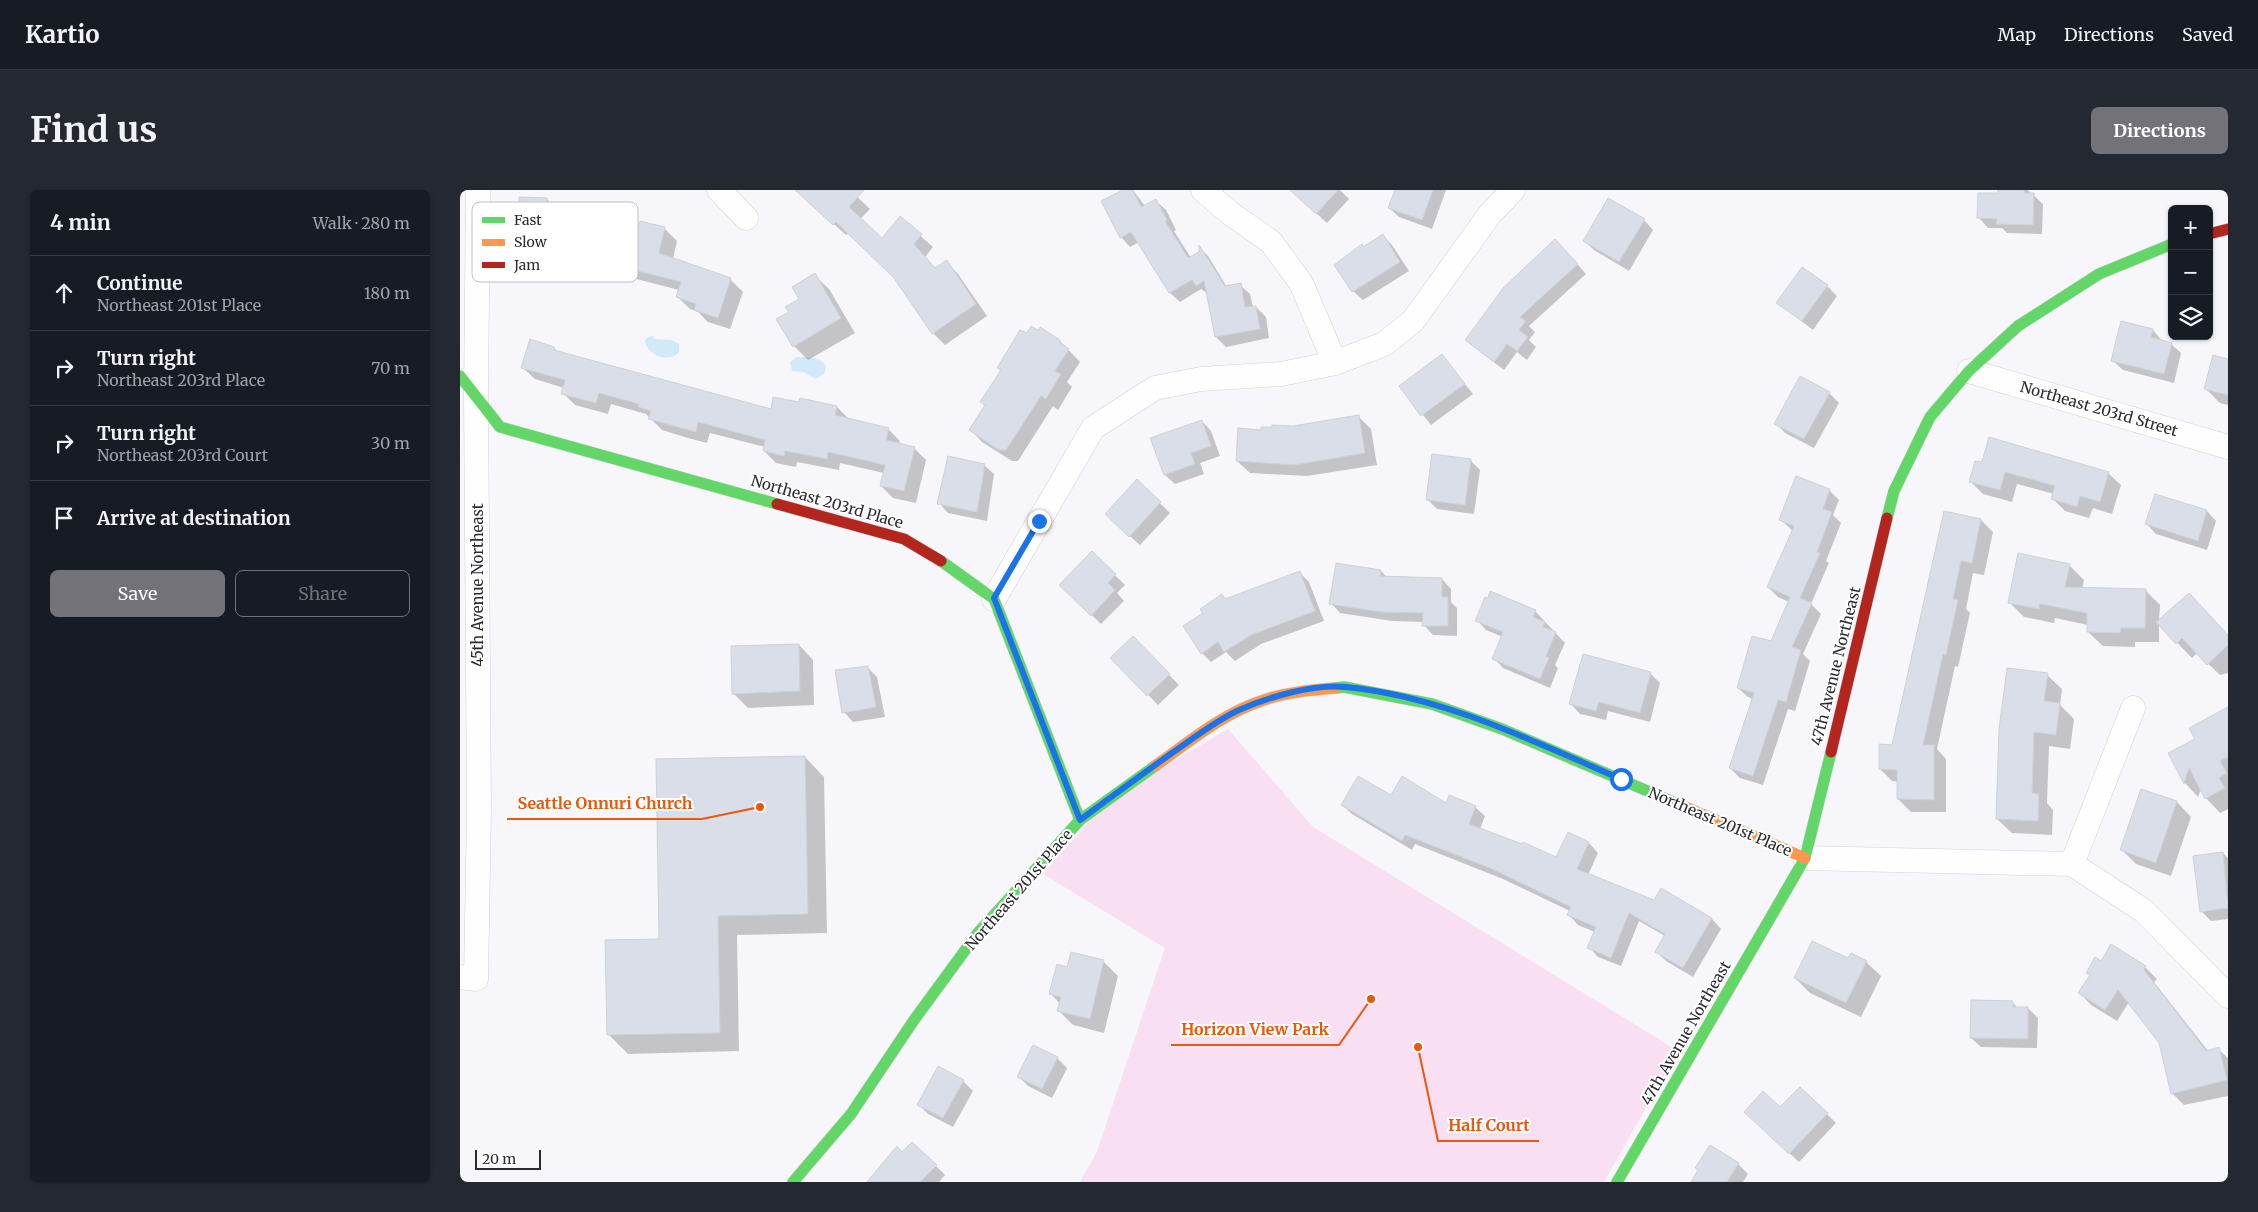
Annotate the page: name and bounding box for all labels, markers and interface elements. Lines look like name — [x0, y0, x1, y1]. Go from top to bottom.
text: Kartio — [25, 19, 100, 50]
text: Map — [1998, 23, 2036, 46]
text: Directions — [2064, 23, 2154, 46]
text: Saved — [2182, 23, 2233, 46]
button: Directions — [2091, 107, 2228, 154]
text: Find us — [30, 108, 157, 152]
legend — [472, 202, 638, 282]
map controls — [2168, 205, 2213, 340]
button: + — [2168, 205, 2213, 250]
text: 4 min — [50, 209, 111, 236]
text: Fast — [514, 211, 542, 229]
text: Walk · 280 m — [313, 213, 410, 233]
text: Slow — [514, 233, 547, 251]
button: − — [2168, 250, 2213, 295]
text: Jam — [513, 256, 540, 274]
text: Continue — [97, 271, 183, 295]
icon: ahead — [50, 279, 78, 307]
text: 180 m — [364, 283, 410, 303]
text: Northeast 201st Place — [97, 295, 261, 315]
button: layers — [2168, 295, 2213, 340]
text: Turn right — [97, 346, 196, 370]
icon: right — [50, 354, 78, 382]
text: 70 m — [371, 358, 410, 378]
text: Northeast 203rd Place — [97, 370, 265, 390]
street label: Northeast 203rd Street — [2018, 377, 2180, 440]
text: Turn right — [97, 421, 196, 445]
icon: right — [50, 429, 78, 457]
text: 30 m — [371, 433, 410, 453]
text: Northeast 203rd Court — [97, 445, 268, 465]
street label: Northeast 203rd Place — [749, 471, 906, 532]
street label: 45th Avenue Northeast — [468, 503, 487, 667]
icon: arrive — [50, 504, 78, 532]
text: Arrive at destination — [97, 506, 291, 530]
route end — [1028, 510, 1051, 533]
button: Save — [50, 570, 225, 617]
button: Share — [235, 570, 410, 617]
street label: 47th Avenue Northeast — [1807, 584, 1865, 747]
route start — [1610, 768, 1633, 791]
street label: Northeast 201st Place — [1646, 783, 1795, 860]
callout: Seattle Onnuri Church — [507, 788, 702, 819]
text: Seattle Onnuri Church — [518, 793, 693, 813]
street label: Northeast 201st Place — [961, 825, 1076, 954]
street label: 47th Avenue Northeast — [1637, 957, 1735, 1108]
callout: Horizon View Park — [1171, 1014, 1339, 1045]
text: Horizon View Park — [1181, 1019, 1329, 1039]
callout: Half Court — [1438, 1110, 1539, 1141]
text: Half Court — [1448, 1115, 1530, 1135]
scale bar — [475, 1147, 541, 1170]
text: 20 m — [482, 1150, 516, 1168]

